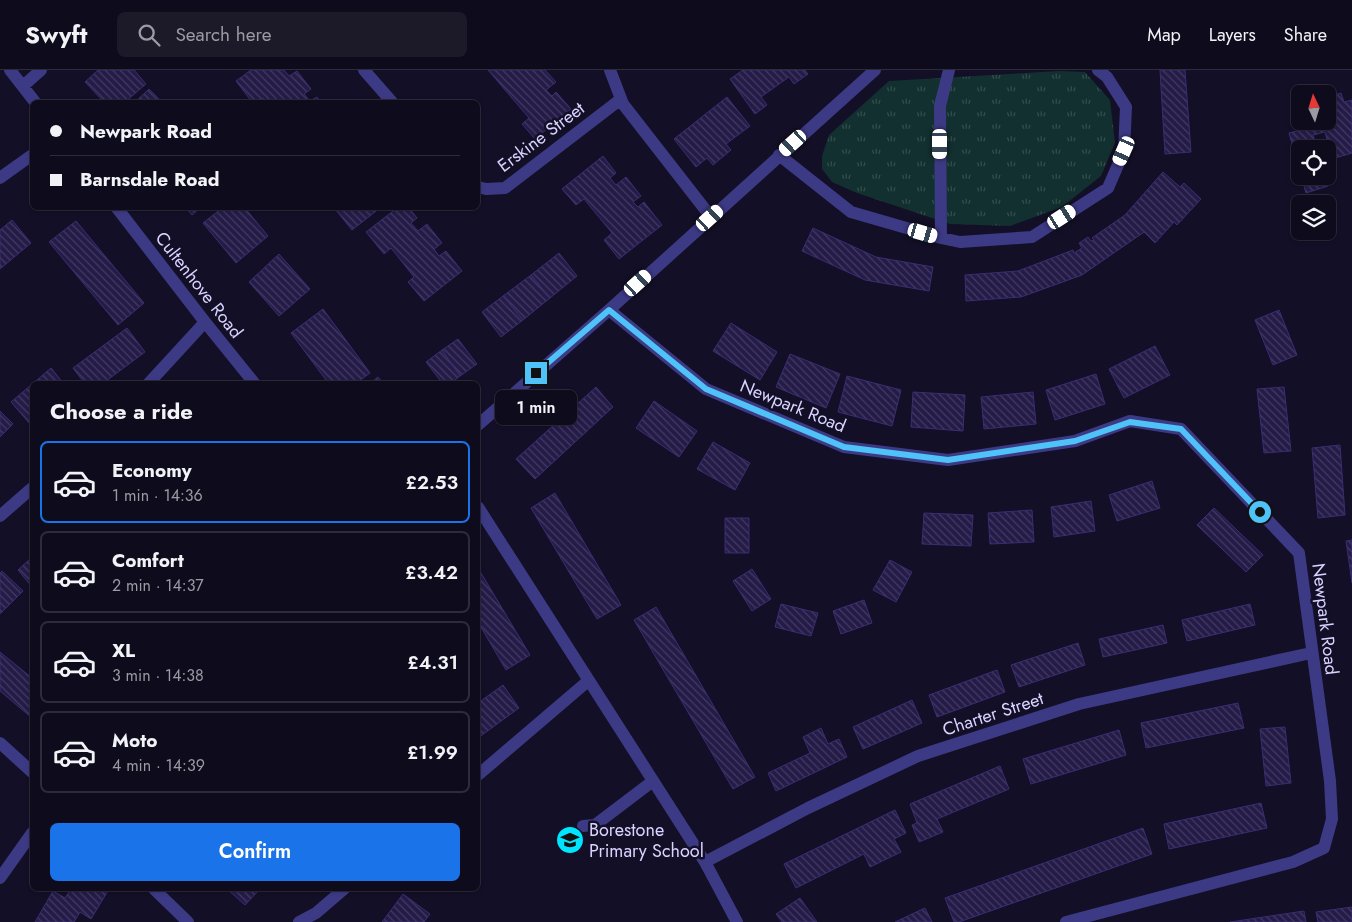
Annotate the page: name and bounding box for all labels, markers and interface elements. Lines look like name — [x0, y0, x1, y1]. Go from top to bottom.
search box — [117, 12, 467, 57]
text: Swyft — [25, 17, 87, 52]
icon: search — [135, 21, 163, 49]
text: Search here — [175, 21, 272, 48]
text: Map — [1147, 22, 1181, 48]
text: Layers — [1209, 22, 1256, 48]
text: Share — [1284, 22, 1327, 48]
north arrow — [1291, 85, 1336, 130]
map controls — [1291, 85, 1336, 240]
street label: Erskine Street — [492, 95, 590, 178]
text: Newpark Road — [80, 118, 212, 145]
car — [776, 127, 809, 159]
car — [932, 129, 947, 159]
car — [1111, 134, 1136, 168]
button: locate — [1291, 140, 1336, 185]
text: Barnsdale Road — [80, 166, 219, 193]
button: layers — [1291, 195, 1336, 240]
car — [693, 202, 726, 234]
car — [1045, 203, 1078, 231]
car — [906, 222, 939, 244]
street label: Cultenhove Road — [149, 226, 249, 344]
car — [621, 267, 654, 299]
route end — [525, 362, 547, 384]
street label: Newpark Road — [736, 373, 850, 439]
callout: 1 min — [495, 390, 577, 426]
text: Choose a ride — [50, 395, 193, 427]
text: 1 min — [517, 396, 555, 419]
text: Economy — [112, 457, 192, 484]
icon: car — [52, 460, 97, 505]
text: £2.53 — [406, 469, 458, 496]
text: 1 min · 14:36 — [112, 484, 203, 507]
route start — [1249, 501, 1271, 523]
text: Comfort — [112, 547, 184, 574]
icon: car — [52, 550, 97, 595]
text: £3.42 — [405, 559, 458, 586]
street label: Newpark Road — [1305, 562, 1345, 676]
text: 2 min · 14:37 — [112, 574, 204, 597]
text: XL — [112, 637, 135, 664]
icon: car — [52, 640, 97, 685]
text: £4.31 — [407, 649, 458, 676]
text: 3 min · 14:38 — [112, 664, 204, 687]
street label: Charter Street — [939, 685, 1047, 743]
text: Moto — [112, 727, 157, 754]
icon: car — [52, 730, 97, 775]
text: £1.99 — [407, 739, 458, 766]
text: 4 min · 14:39 — [112, 754, 205, 777]
place label: Borestone Primary School — [589, 817, 704, 864]
button: Confirm — [50, 823, 460, 881]
school or university icon: Borestone Primary School — [555, 825, 585, 855]

